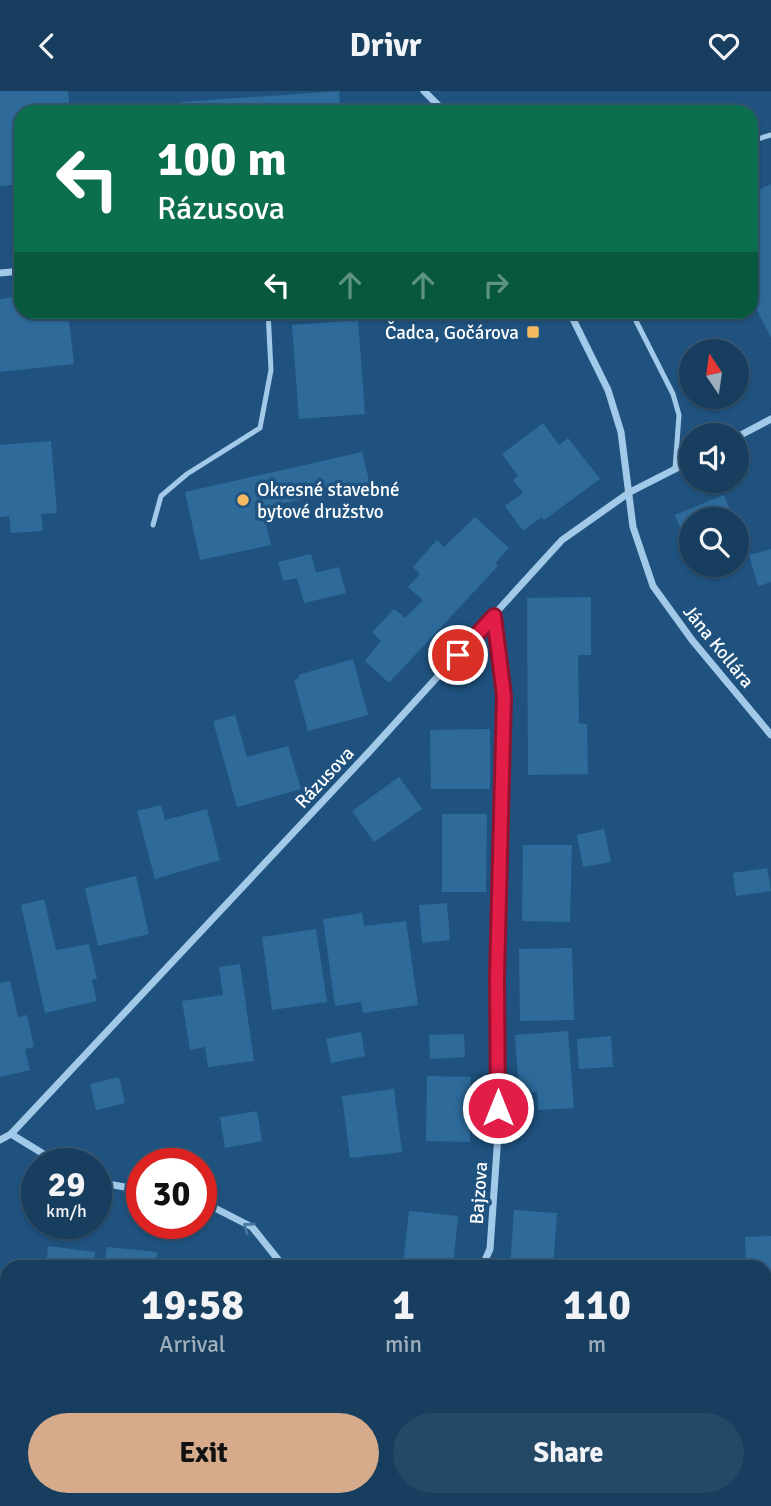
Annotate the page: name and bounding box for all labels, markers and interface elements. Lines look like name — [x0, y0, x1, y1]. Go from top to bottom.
text: Drivr — [349, 26, 422, 65]
icon: back — [28, 27, 66, 65]
icon: heart — [705, 27, 743, 65]
text: 100 m — [157, 129, 287, 189]
icon: left — [42, 133, 133, 224]
text: Rázusova — [157, 189, 285, 228]
icon: left — [258, 266, 296, 304]
icon: ahead — [331, 266, 369, 304]
icon: ahead — [404, 266, 442, 304]
icon: right — [477, 266, 515, 304]
place label: Čadca, Gočárova — [385, 320, 519, 345]
marker: Čadca, Gočárova — [525, 324, 541, 340]
north arrow — [679, 339, 749, 409]
map controls — [679, 339, 749, 577]
button: sound — [679, 423, 749, 493]
place label: Okresné stavebné bytové družstvo — [257, 478, 400, 524]
marker: Okresné stavebné bytové družstvo — [235, 492, 251, 508]
button: search — [679, 507, 749, 577]
street label: Jána Kollára — [677, 600, 759, 693]
pin — [428, 625, 488, 685]
icon: arrive — [439, 636, 477, 674]
street label: Rázusova — [290, 742, 359, 814]
position arrow — [461, 1071, 535, 1145]
speed limit sign: 30 — [126, 1148, 217, 1239]
street label: Bajzova — [465, 1161, 493, 1225]
text: 29 — [48, 1163, 85, 1206]
text: km/h — [46, 1200, 87, 1222]
one-way arrow — [244, 1223, 256, 1235]
text: 19:58 — [141, 1280, 244, 1331]
text: 1 — [392, 1280, 415, 1331]
text: 110 — [563, 1280, 631, 1331]
text: Arrival — [159, 1330, 226, 1359]
text: min — [385, 1330, 422, 1359]
text: m — [588, 1330, 606, 1359]
button: Exit — [28, 1413, 379, 1493]
button: Share — [393, 1413, 744, 1493]

